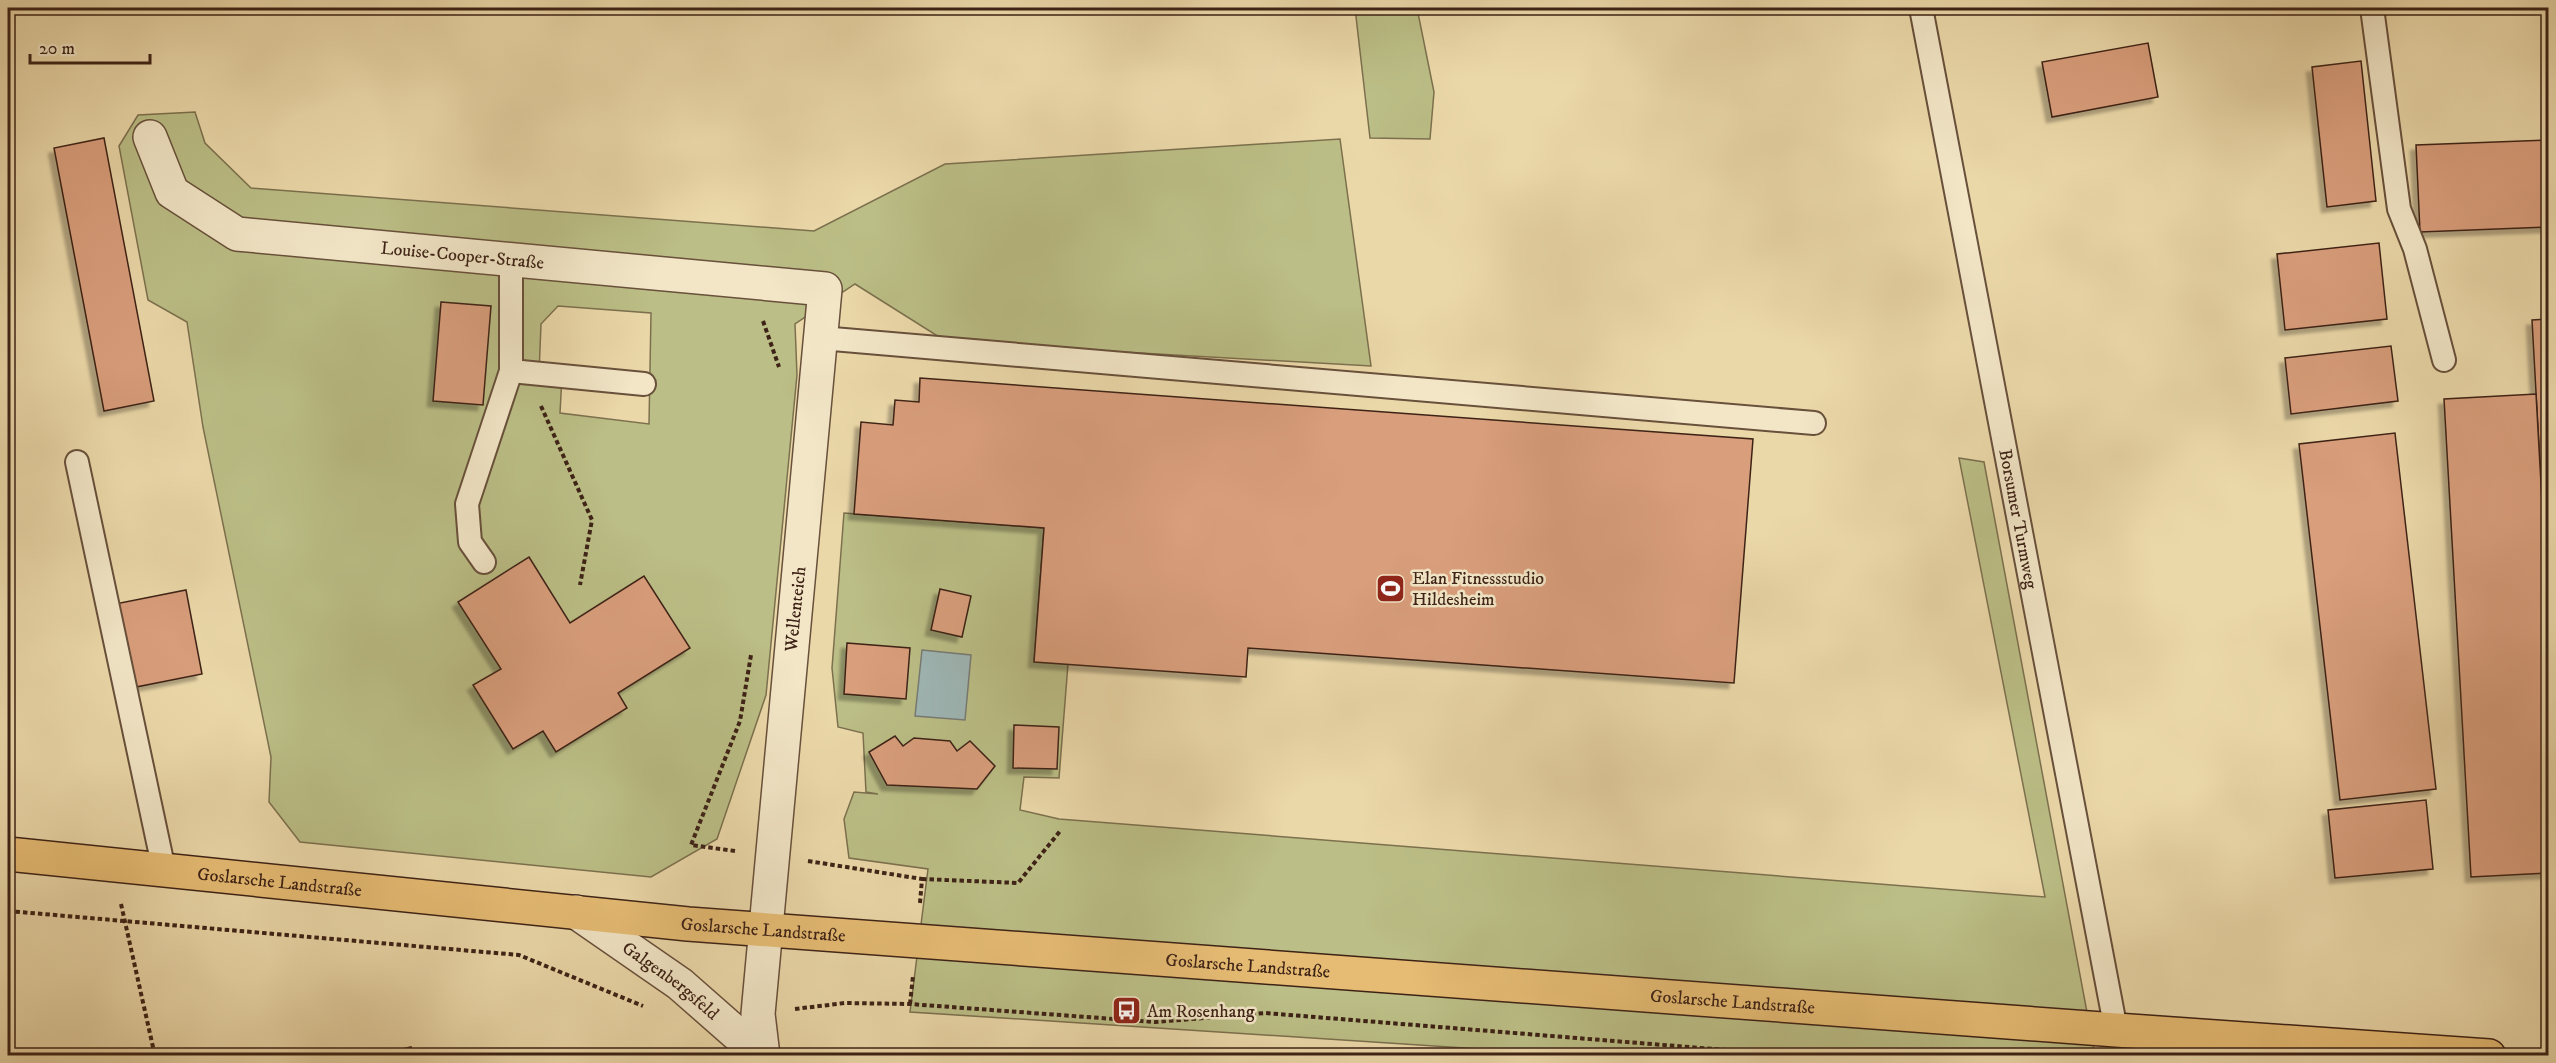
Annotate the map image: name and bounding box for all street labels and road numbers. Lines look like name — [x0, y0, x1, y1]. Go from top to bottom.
street label: Louise-Cooper-Straße — [380, 237, 545, 275]
street label: Borsumer Turmweg — [1993, 447, 2042, 591]
street label: Wellenteich — [780, 565, 811, 654]
street label: Goslarsche Landstraße — [196, 864, 363, 902]
street label: Goslarsche Landstraße — [680, 913, 846, 948]
street label: Galgenbergsfeld — [618, 937, 723, 1025]
street label: Goslarsche Landstraße — [1165, 949, 1331, 984]
street label: Goslarsche Landstraße — [1649, 985, 1816, 1020]

